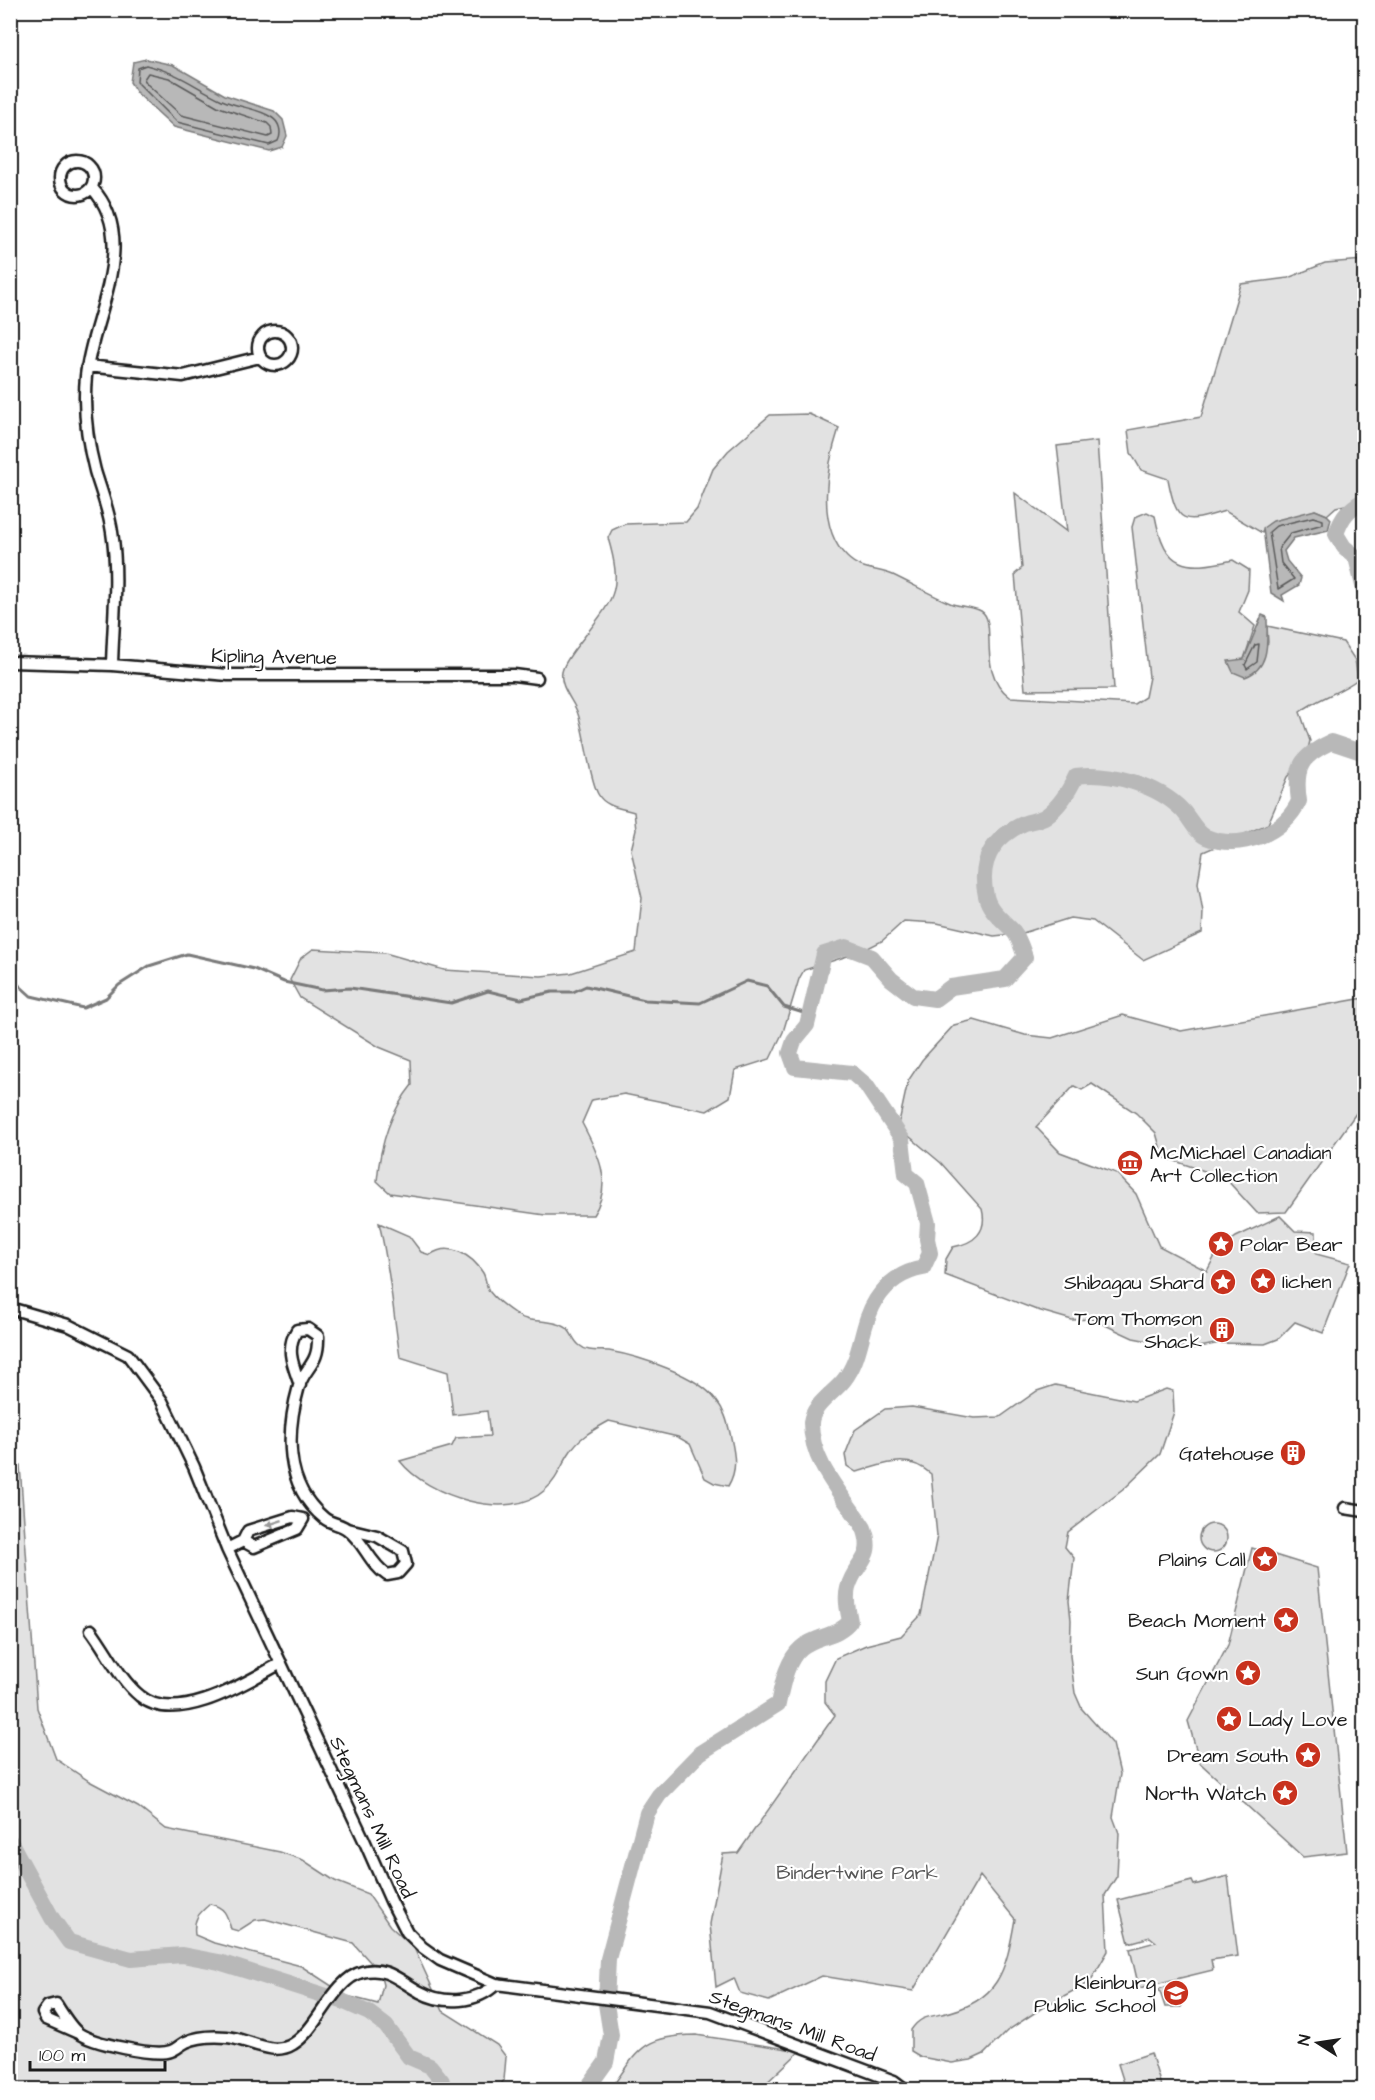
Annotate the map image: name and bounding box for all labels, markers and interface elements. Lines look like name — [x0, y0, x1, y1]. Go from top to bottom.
street label: Kipling Avenue — [211, 642, 337, 673]
place label: McMichael Canadian Art Collection — [1150, 1139, 1331, 1190]
museum icon: McMichael Canadian Art Collection — [1115, 1148, 1145, 1178]
place icon: Polar Bear — [1206, 1229, 1236, 1259]
place label: Polar Bear — [1240, 1231, 1343, 1259]
place icon: Iichen — [1248, 1266, 1278, 1296]
place icon: Shibagau Shard — [1208, 1267, 1238, 1297]
place label: Iichen — [1282, 1268, 1331, 1296]
place label: Shibagau Shard — [1064, 1269, 1204, 1298]
place label: Tom Thomson Shack — [1074, 1305, 1202, 1356]
building icon: Tom Thomson Shack — [1207, 1315, 1237, 1345]
building icon: Gatehouse — [1278, 1438, 1308, 1468]
place label: Gatehouse — [1179, 1440, 1274, 1468]
one-way arrow — [265, 1519, 283, 1528]
place icon: Plains Call — [1250, 1544, 1280, 1574]
place label: Plains Call — [1158, 1546, 1246, 1574]
place icon: Beach Moment — [1271, 1605, 1301, 1635]
place label: Beach Moment — [1128, 1607, 1266, 1635]
place icon: Sun Gown — [1233, 1658, 1263, 1688]
place label: Sun Gown — [1136, 1660, 1228, 1688]
place icon: Lady Love — [1214, 1704, 1244, 1734]
place label: Lady Love — [1248, 1706, 1348, 1735]
street label: Stegmans Mill Road — [321, 1732, 422, 1903]
place icon: Dream South — [1293, 1740, 1323, 1770]
place label: Dream South — [1167, 1742, 1288, 1770]
place icon: North Watch — [1270, 1778, 1300, 1808]
place label: North Watch — [1146, 1780, 1266, 1808]
park label: Bindertwine Park — [776, 1859, 938, 1887]
place label: Kleinburg Public School — [1034, 1969, 1156, 2020]
school or university icon: Kleinburg Public School — [1161, 1978, 1191, 2008]
street label: Stegmans Mill Road — [705, 1983, 880, 2070]
north arrow — [1288, 2013, 1348, 2073]
text: N — [1293, 2033, 1316, 2047]
scale bar — [30, 2034, 165, 2072]
text: 100 m — [39, 2043, 85, 2068]

